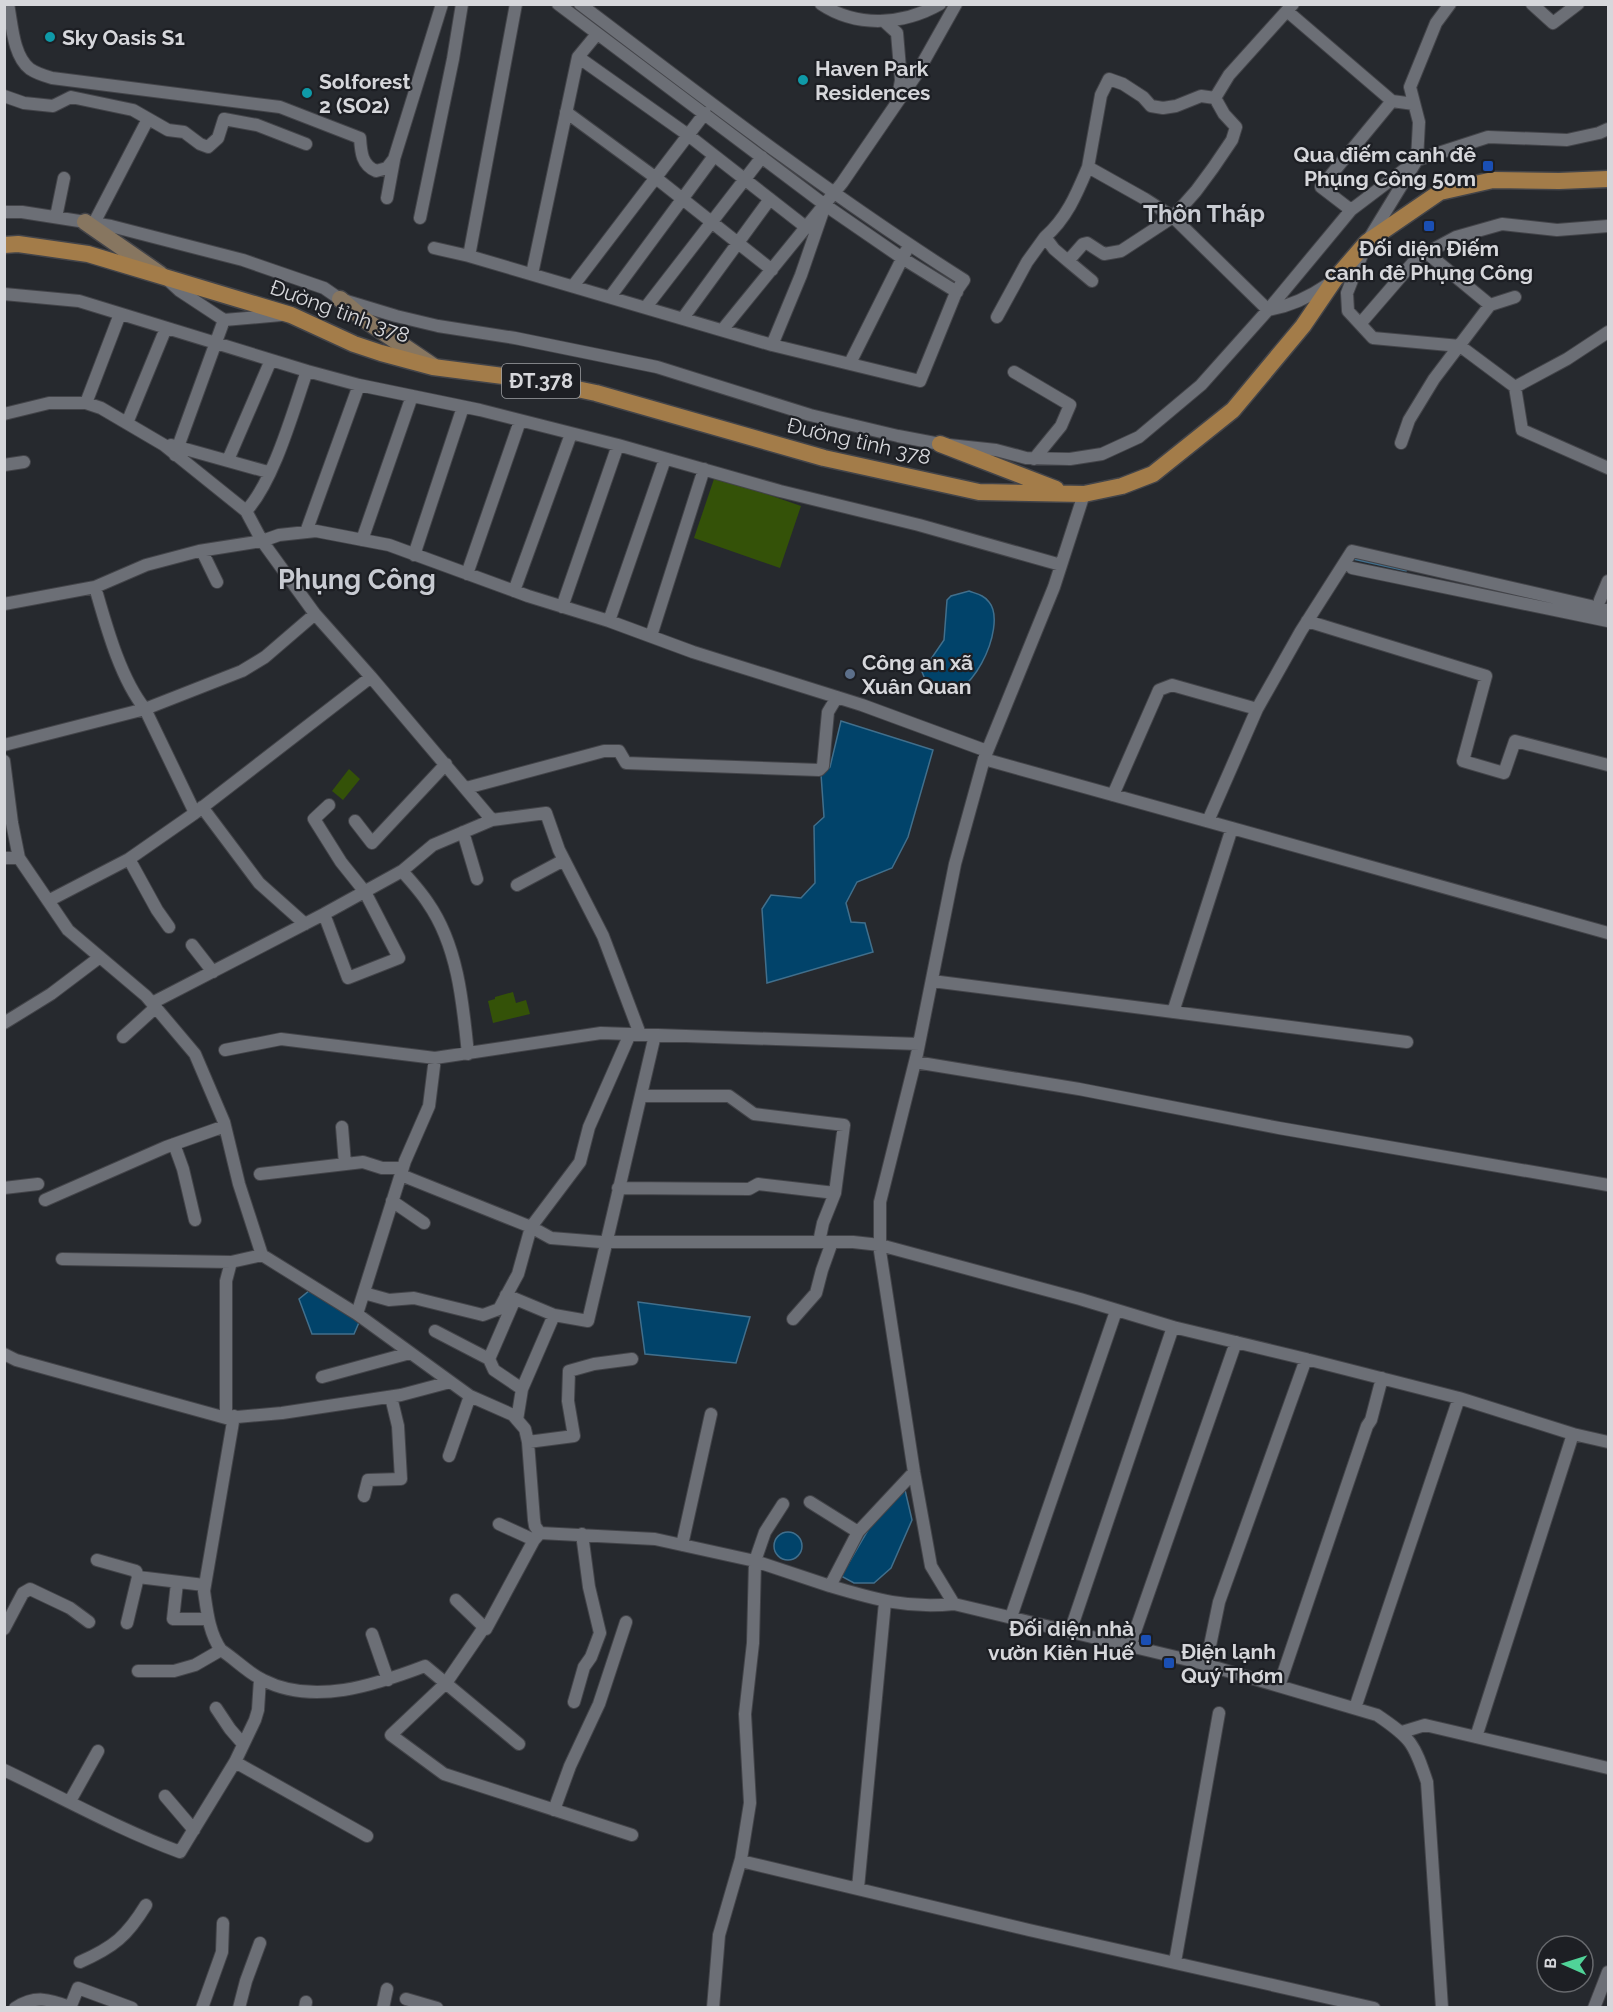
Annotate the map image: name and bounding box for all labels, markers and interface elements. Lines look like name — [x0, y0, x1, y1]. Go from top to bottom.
place label: Sky Oasis S1 — [62, 25, 185, 50]
marker: Sky Oasis S1 — [43, 30, 57, 44]
place label: Haven Park Residences — [815, 56, 930, 105]
place label: Solforest 2 (SO2) — [319, 69, 410, 118]
marker: Haven Park Residences — [796, 73, 810, 87]
marker: Solforest 2 (SO2) — [300, 86, 314, 100]
place label: Qua điếm canh đê Phụng Công 50m — [1294, 142, 1476, 191]
marker: Qua điếm canh đê Phụng Công 50m — [1481, 159, 1495, 173]
district label: Thôn Tháp — [1143, 199, 1265, 228]
marker: Đối diện Điếm canh đê Phụng Công — [1422, 219, 1436, 233]
place label: Đối diện Điếm canh đê Phụng Công — [1325, 236, 1533, 285]
street label: Đường tỉnh 378 — [267, 274, 413, 348]
road number: ĐT.378 — [502, 364, 580, 398]
street label: Đường tỉnh 378 — [785, 412, 933, 470]
district label: Phụng Công — [278, 564, 436, 595]
place label: Công an xã Xuân Quan — [861, 650, 973, 699]
marker: Công an xã Xuân Quan — [843, 667, 857, 681]
place label: Đối diện nhà vườn Kiên Huế — [988, 1616, 1134, 1665]
marker: Đối diện nhà vườn Kiên Huế — [1139, 1633, 1153, 1647]
place label: Điện lạnh Quý Thơm — [1181, 1639, 1283, 1688]
marker: Điện lạnh Quý Thơm — [1162, 1656, 1176, 1670]
north arrow — [1535, 1934, 1595, 1994]
text: B — [1541, 1957, 1560, 1969]

